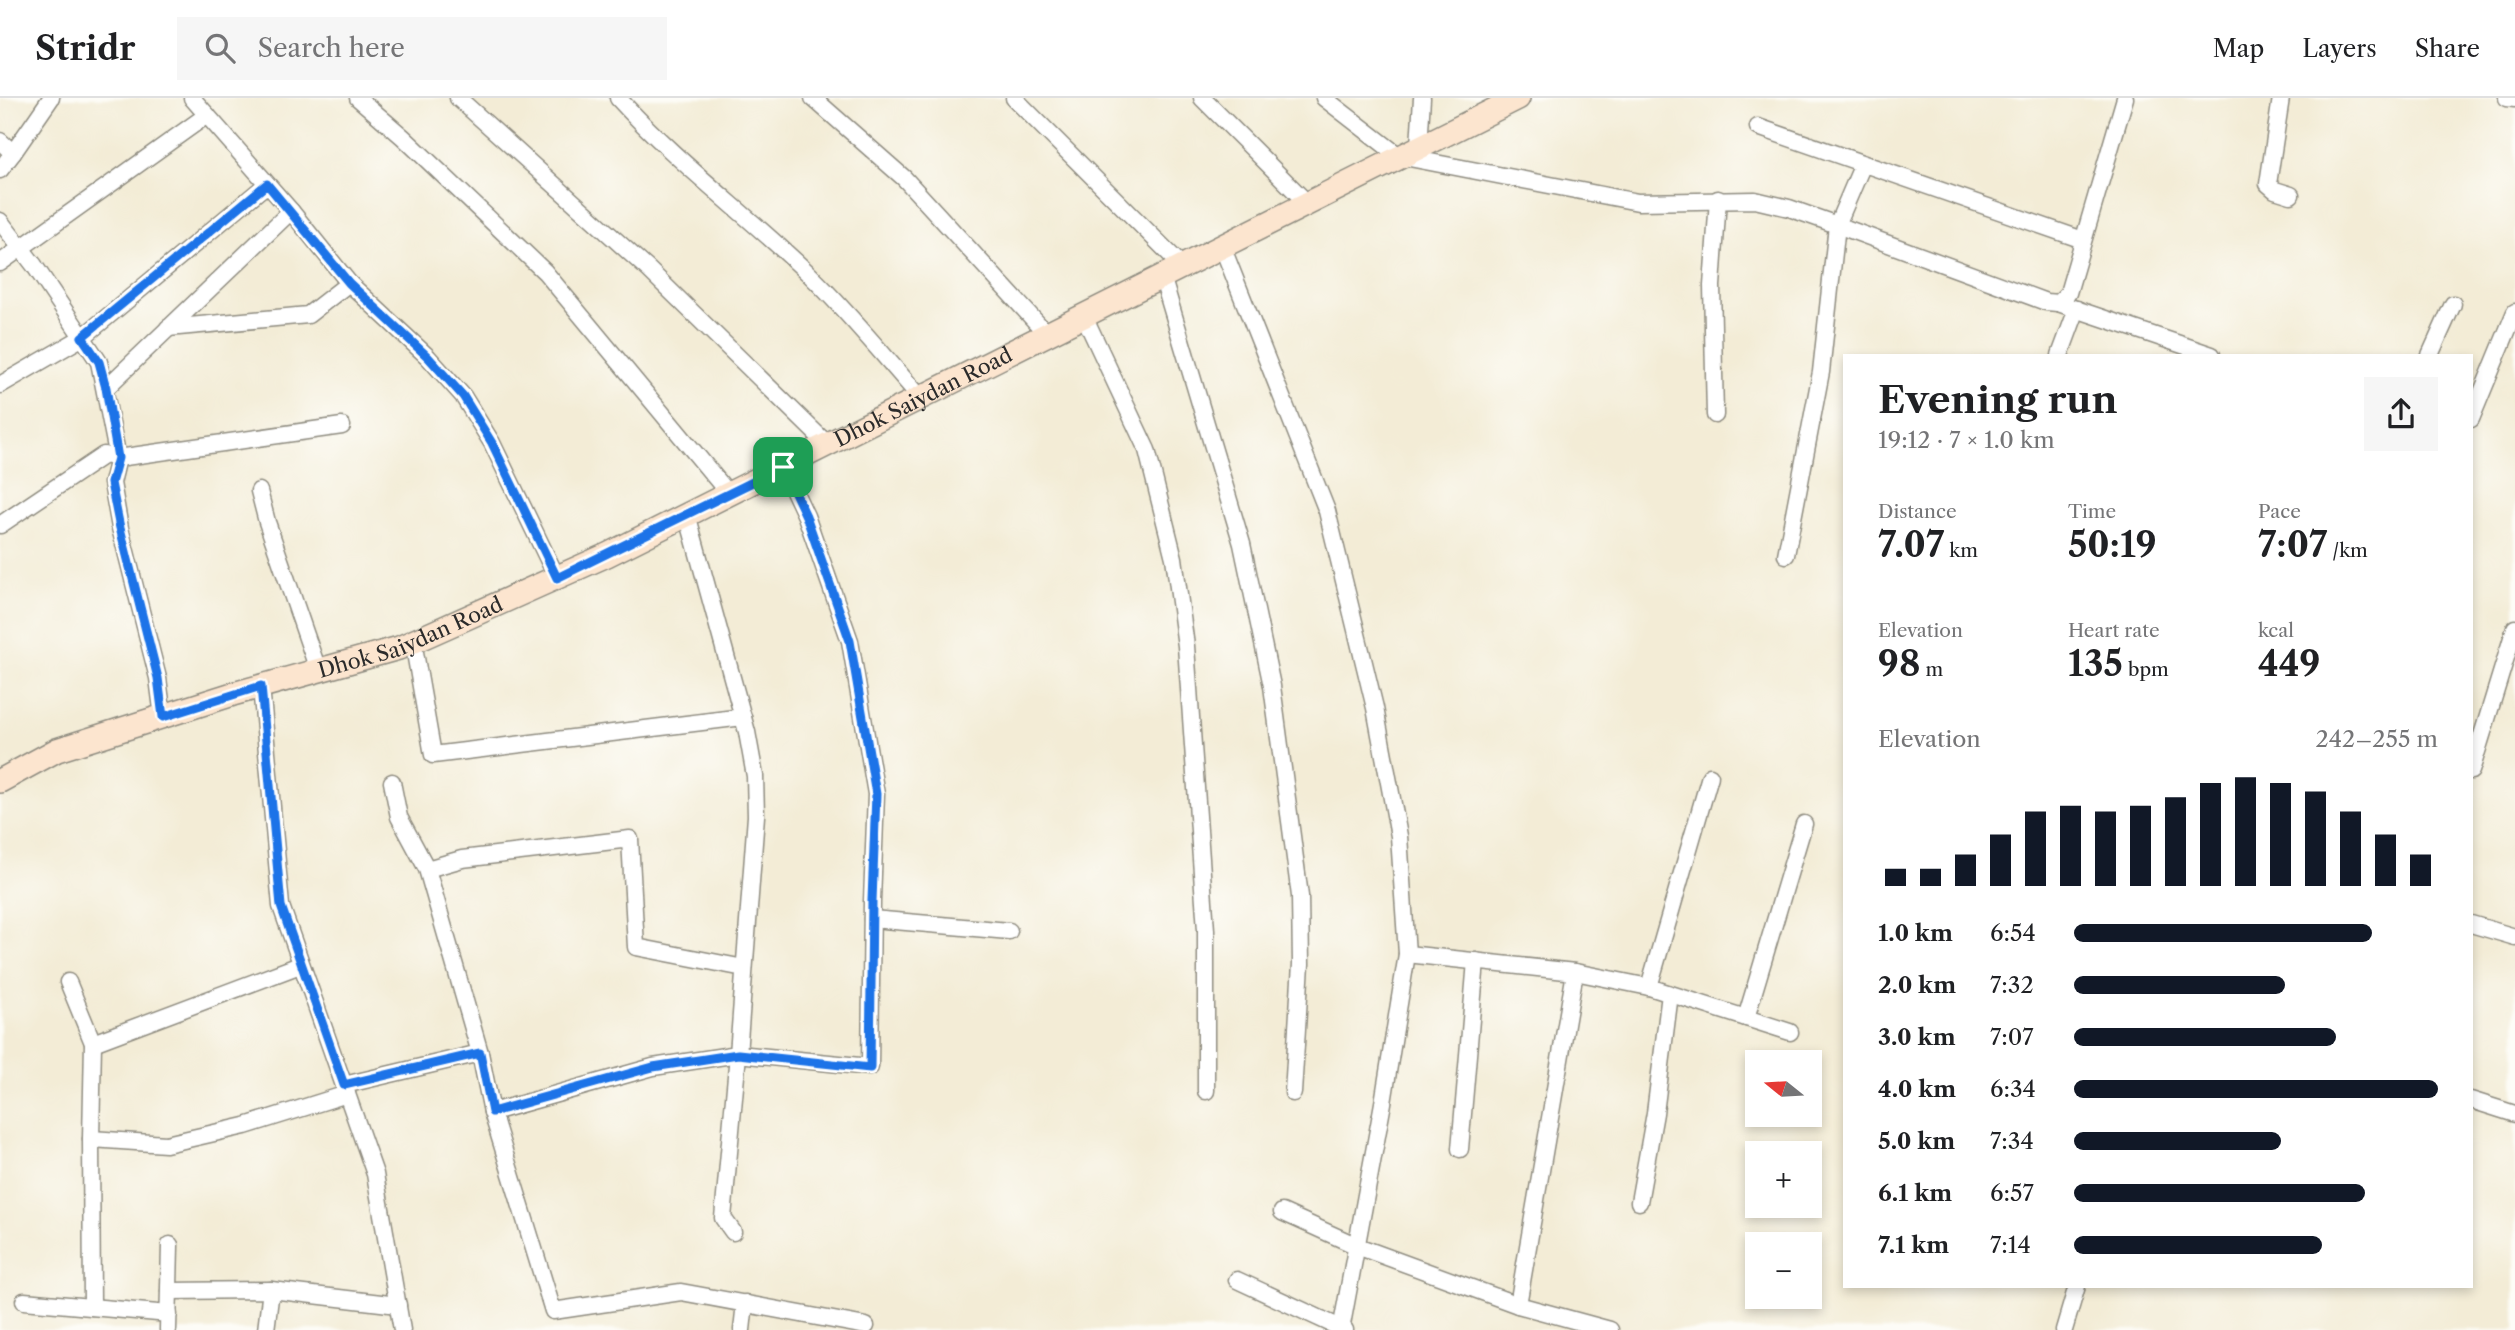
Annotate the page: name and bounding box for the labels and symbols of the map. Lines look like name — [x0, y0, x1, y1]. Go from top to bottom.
street label: Dhok Saiydan Road — [830, 341, 1016, 452]
pin — [753, 437, 813, 497]
street label: Dhok Saiydan Road — [315, 591, 507, 682]
north arrow — [1745, 1050, 1822, 1127]

